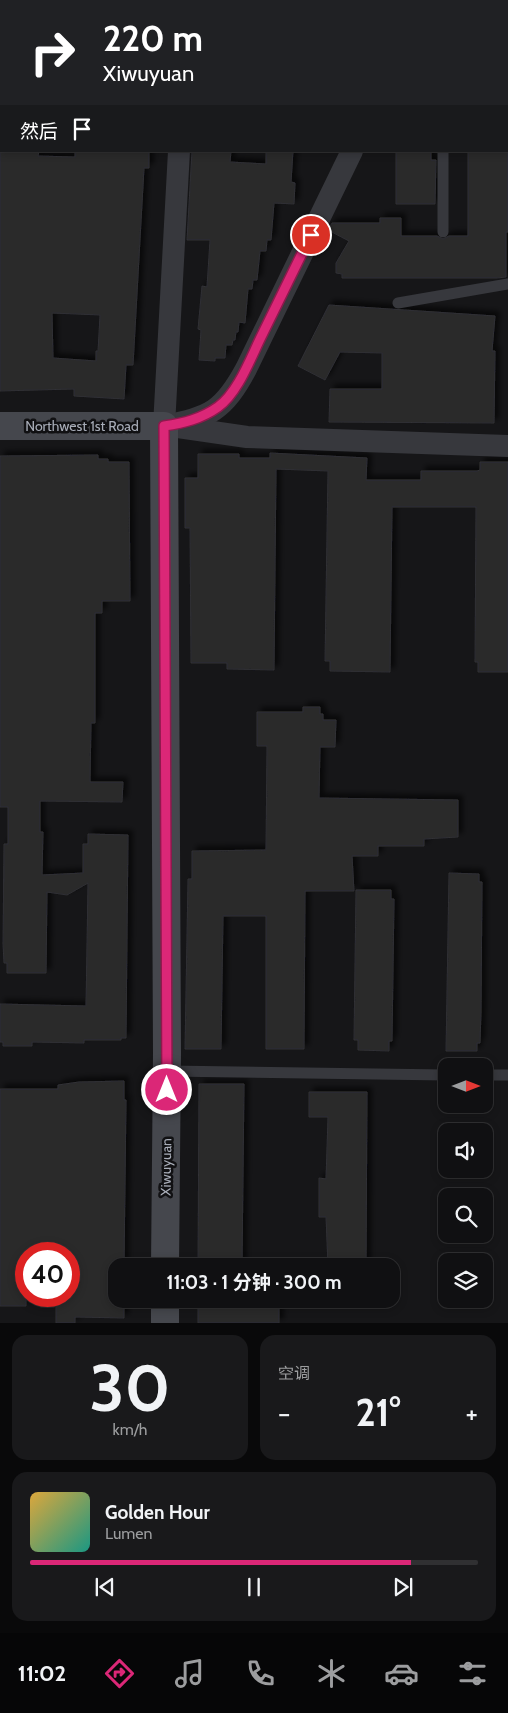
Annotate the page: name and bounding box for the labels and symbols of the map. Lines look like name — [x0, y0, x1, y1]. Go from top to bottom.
pin — [290, 214, 332, 256]
street label: Northwest 1st Road — [25, 417, 139, 435]
north arrow — [438, 1058, 492, 1112]
position arrow — [140, 1063, 192, 1115]
street label: Xiwuyuan — [156, 1138, 176, 1196]
speed limit sign: 40 — [15, 1242, 80, 1307]

